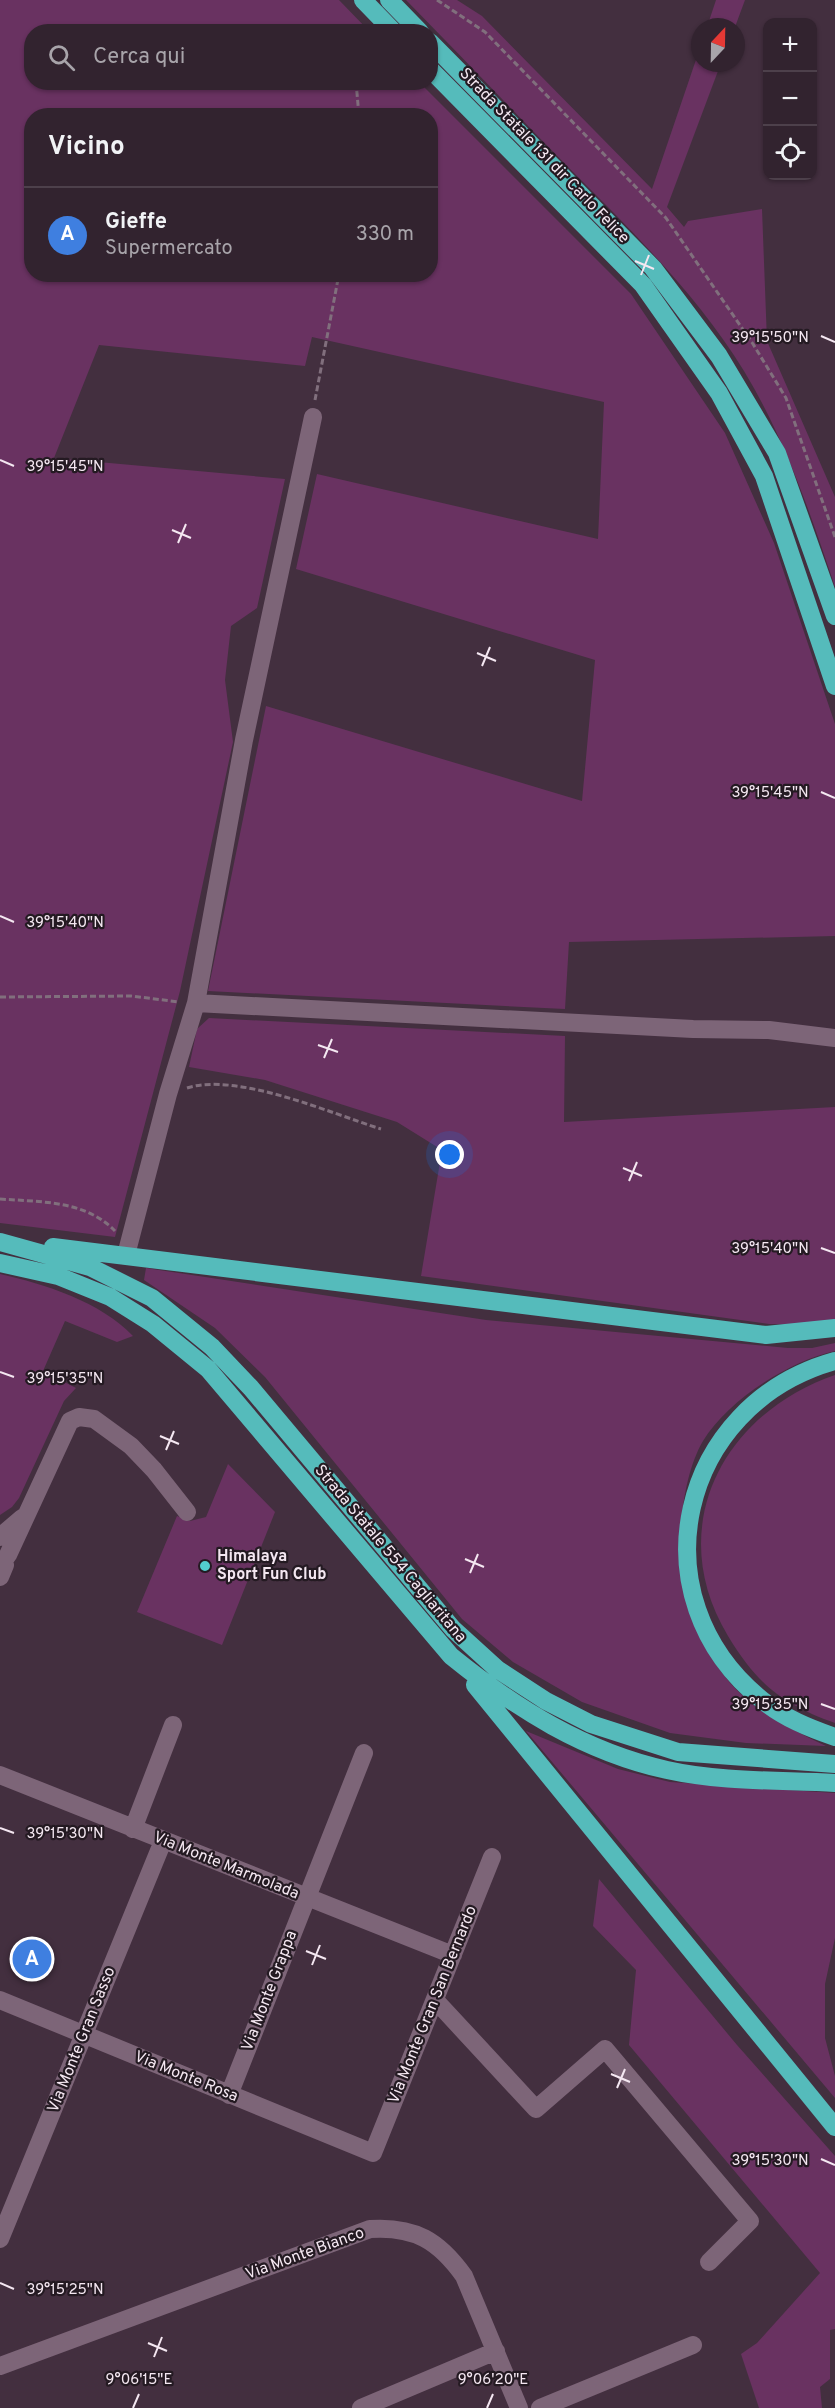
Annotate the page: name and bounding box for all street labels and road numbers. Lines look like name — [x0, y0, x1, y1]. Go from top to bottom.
street label: Strada Statale 131 dir Carlo Felice — [455, 64, 633, 248]
street label: Strada Statale 554 Cagliaritana — [310, 1461, 470, 1647]
street label: Via Monte Marmolada — [150, 1828, 302, 1904]
street label: Via Monte Gran San Bernardo — [384, 1903, 482, 2107]
street label: Via Monte Grappa — [238, 1928, 302, 2054]
street label: Via Monte Gran Sasso — [44, 1964, 120, 2116]
street label: Via Monte Rosa — [131, 2047, 241, 2107]
street label: Via Monte Bianco — [243, 2223, 367, 2285]

